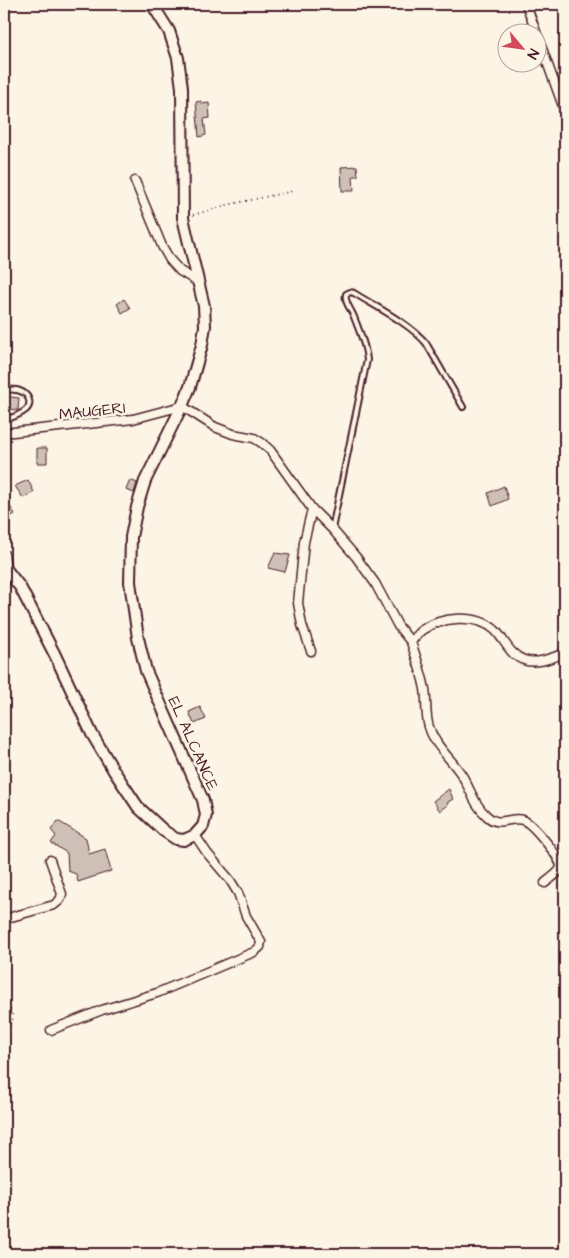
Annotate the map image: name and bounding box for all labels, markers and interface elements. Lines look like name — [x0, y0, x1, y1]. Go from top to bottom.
north arrow — [496, 22, 546, 72]
text: N — [522, 45, 543, 63]
street label: MAUGERI — [58, 397, 126, 425]
street label: EL ALCANCE — [163, 693, 224, 794]

